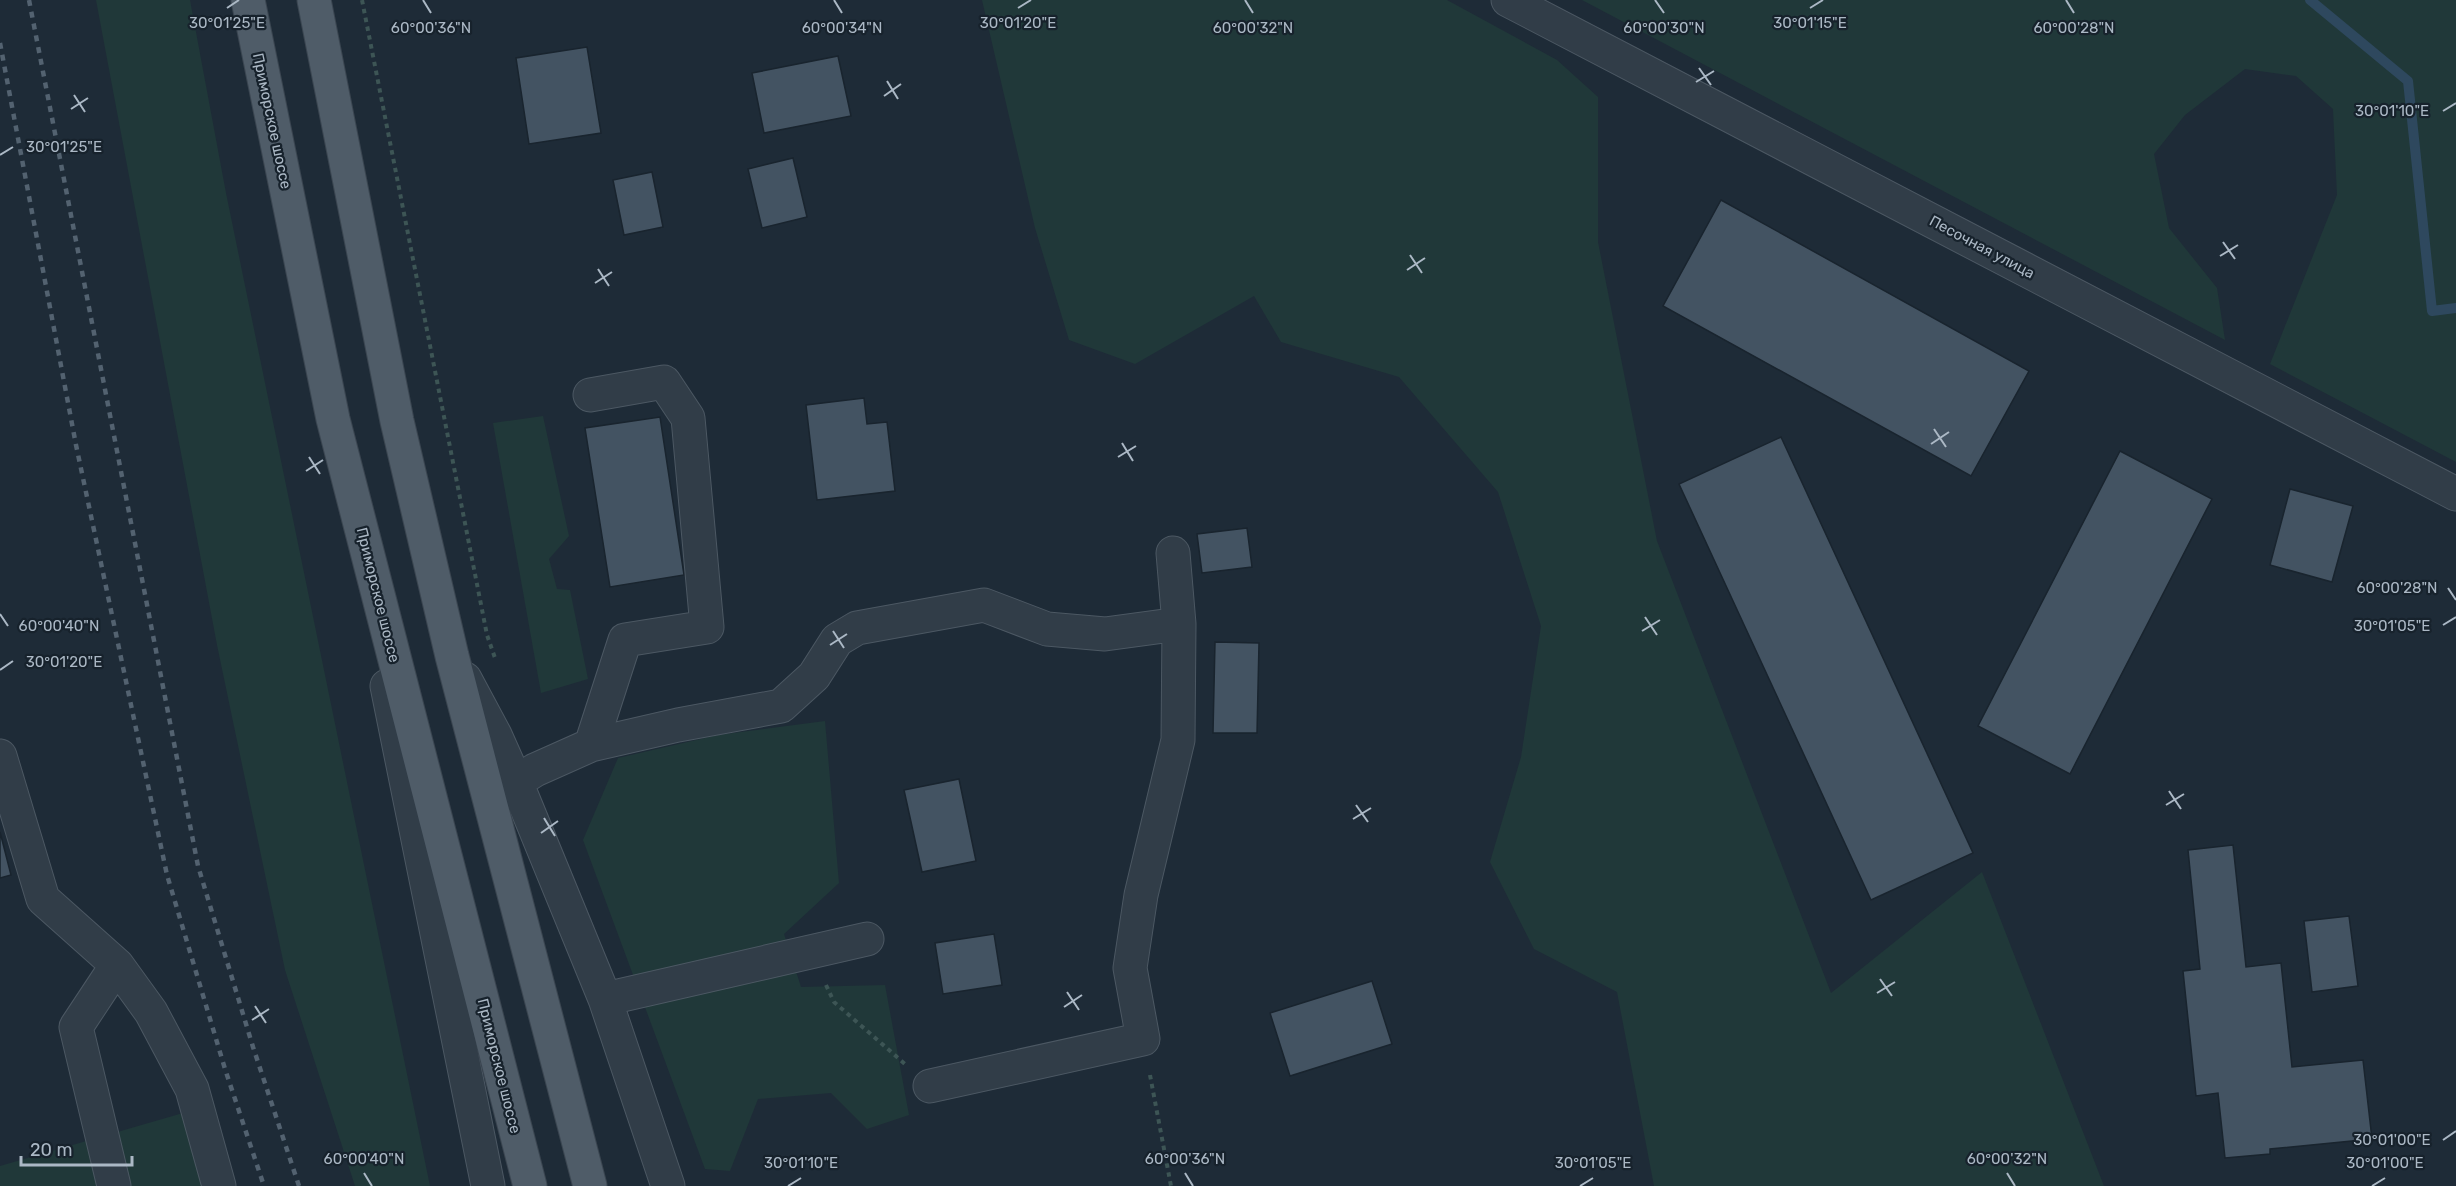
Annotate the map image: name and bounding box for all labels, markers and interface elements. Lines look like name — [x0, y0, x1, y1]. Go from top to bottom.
text: 30°01'25"E — [189, 14, 265, 32]
text: 30°01'20"E — [980, 14, 1056, 32]
text: 30°01'15"E — [1773, 14, 1847, 32]
text: 60°00'36"N — [391, 19, 471, 37]
text: 60°00'34"N — [802, 19, 882, 37]
text: 60°00'32"N — [1213, 19, 1293, 37]
text: 60°00'30"N — [1623, 19, 1705, 37]
text: 60°00'28"N — [2033, 19, 2115, 37]
street label: Приморское шоссе — [249, 51, 295, 191]
text: 30°01'10"E — [2355, 102, 2429, 120]
text: 30°01'25"E — [26, 138, 102, 156]
street label: Песочная улица — [1926, 212, 2038, 282]
street label: Приморское шоссе — [353, 526, 403, 664]
text: 60°00'28"N — [2356, 579, 2438, 597]
text: 60°00'40"N — [19, 617, 99, 635]
text: 30°01'05"E — [2354, 617, 2430, 635]
text: 30°01'20"E — [26, 653, 102, 671]
street label: Приморское шоссе — [474, 997, 524, 1135]
scale bar — [21, 1129, 132, 1167]
text: 30°01'00"E — [2353, 1131, 2431, 1149]
text: 20 m — [30, 1139, 72, 1161]
text: 60°00'40"N — [324, 1150, 404, 1168]
text: 60°00'36"N — [1145, 1150, 1225, 1168]
text: 60°00'32"N — [1967, 1150, 2047, 1168]
text: 30°01'10"E — [764, 1154, 838, 1172]
text: 30°01'05"E — [1555, 1154, 1631, 1172]
text: 30°01'00"E — [2346, 1154, 2424, 1172]

